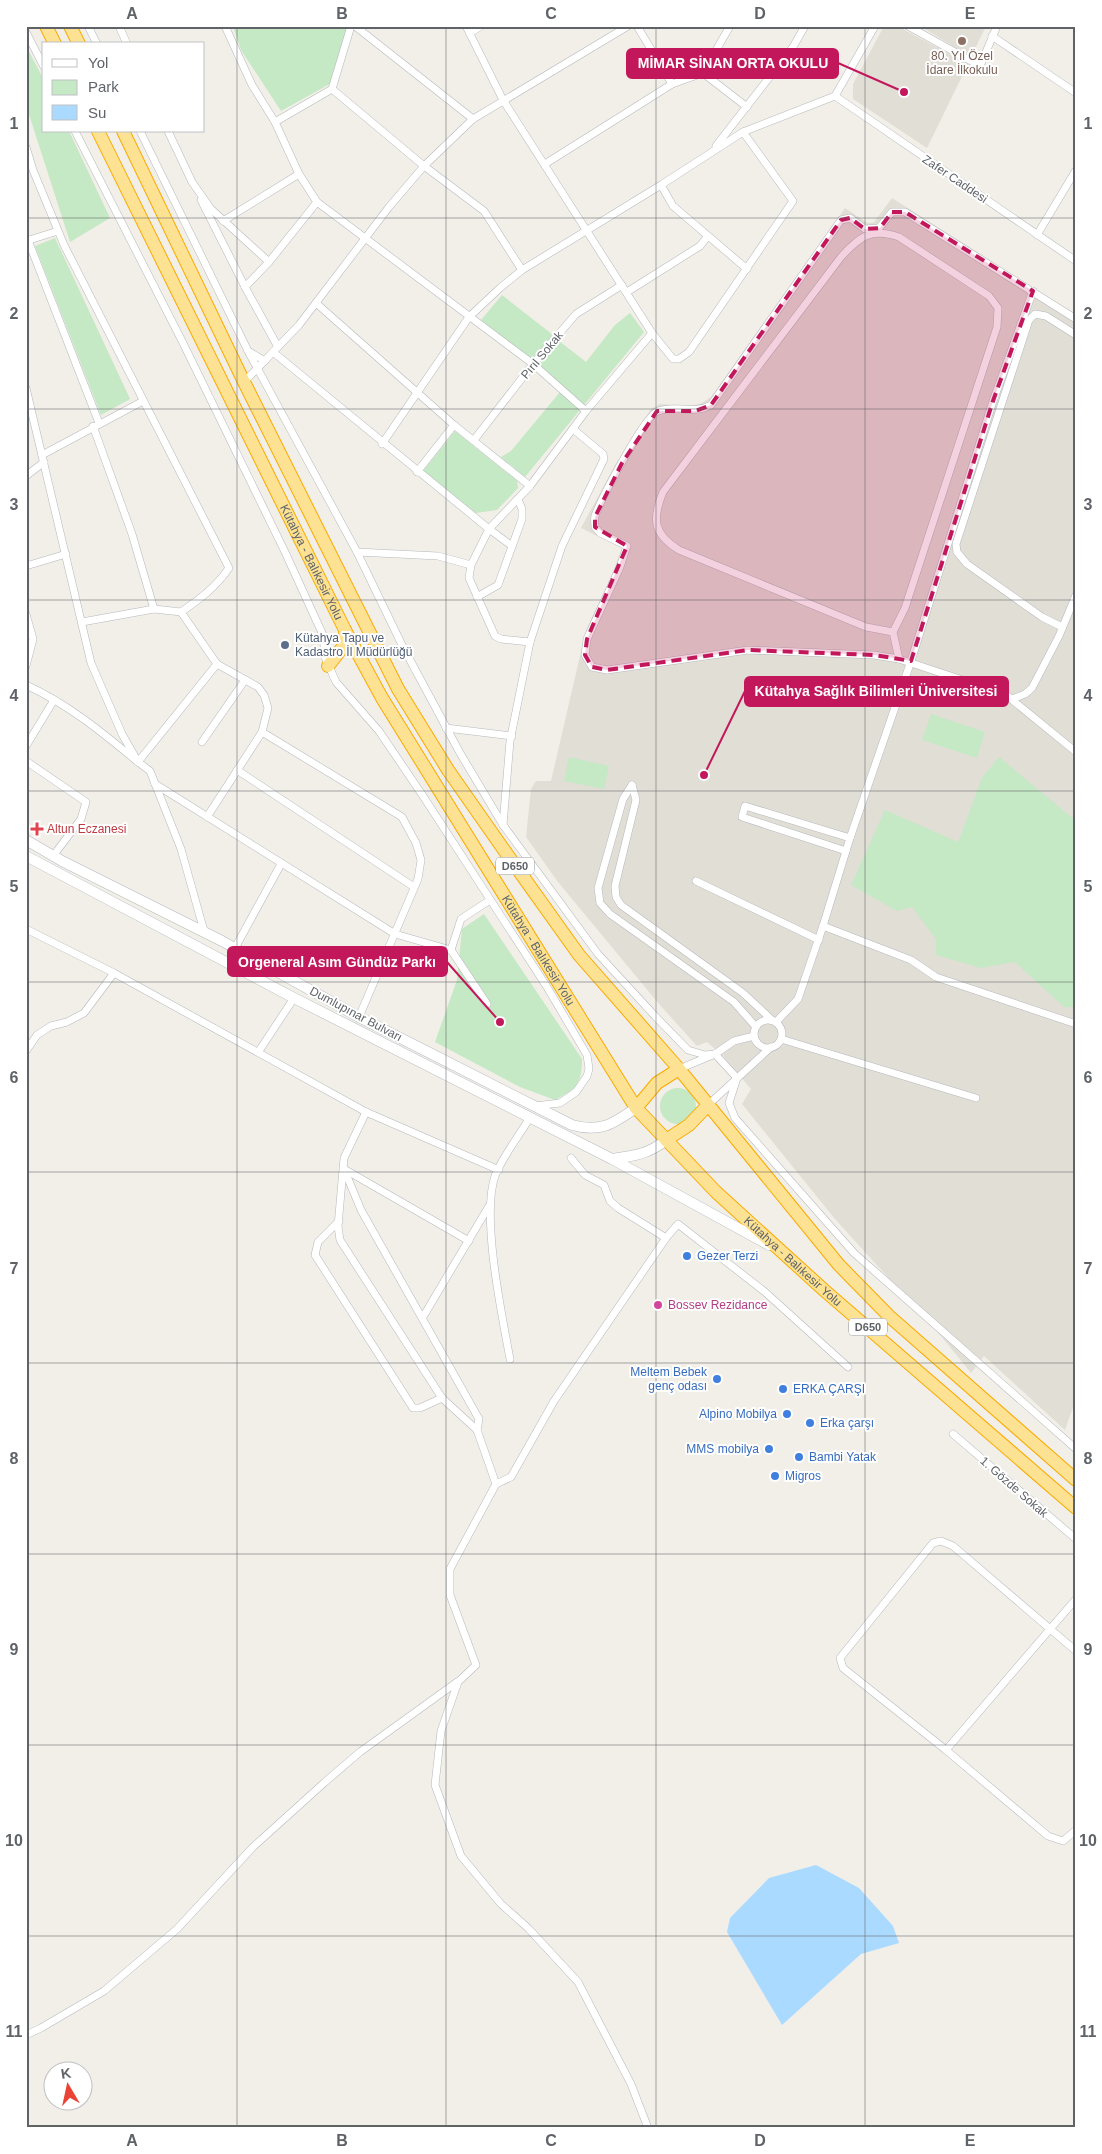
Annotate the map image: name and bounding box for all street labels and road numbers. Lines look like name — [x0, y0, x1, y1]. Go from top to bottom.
street label: Zafer Caddesi — [920, 152, 990, 206]
street label: Pırıl Sokak — [518, 328, 567, 382]
street label: Kütahya - Balıkesir Yolu — [277, 502, 346, 622]
road number: D650 — [496, 858, 534, 874]
street label: Kütahya - Balıkesir Yolu — [499, 893, 578, 1008]
street label: Dumlupınar Bulvarı — [307, 984, 405, 1044]
street label: Kütahya - Balıkesir Yolu — [741, 1214, 845, 1309]
road number: D650 — [849, 1318, 887, 1335]
street label: 1. Gözde Sokak — [977, 1454, 1052, 1521]

